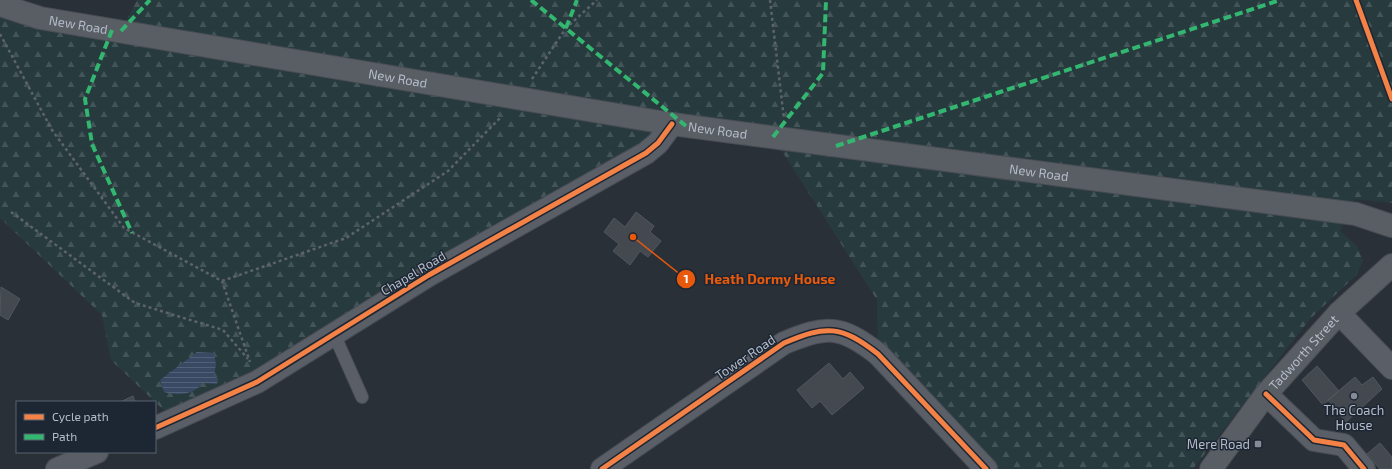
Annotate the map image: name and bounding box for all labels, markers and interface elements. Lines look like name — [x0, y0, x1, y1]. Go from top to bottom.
street label: New Road — [48, 12, 109, 37]
street label: New Road — [367, 65, 429, 91]
street label: New Road — [687, 118, 748, 142]
street label: New Road — [1008, 160, 1069, 184]
street label: Chapel Road — [378, 247, 448, 299]
callout: Heath Dormy House — [676, 266, 843, 292]
text: Heath Dormy House — [704, 270, 836, 287]
text: 1 — [683, 271, 689, 285]
street label: Tadworth Street — [1265, 311, 1342, 393]
street label: Tower Road — [712, 331, 778, 383]
marker: The Coach House — [1349, 391, 1359, 401]
legend — [16, 401, 156, 453]
place label: The Coach House — [1324, 402, 1384, 433]
text: Cycle path — [52, 409, 109, 423]
text: Path — [52, 429, 77, 443]
place label: Mere Road — [1187, 436, 1250, 452]
marker: Mere Road — [1253, 439, 1263, 449]

